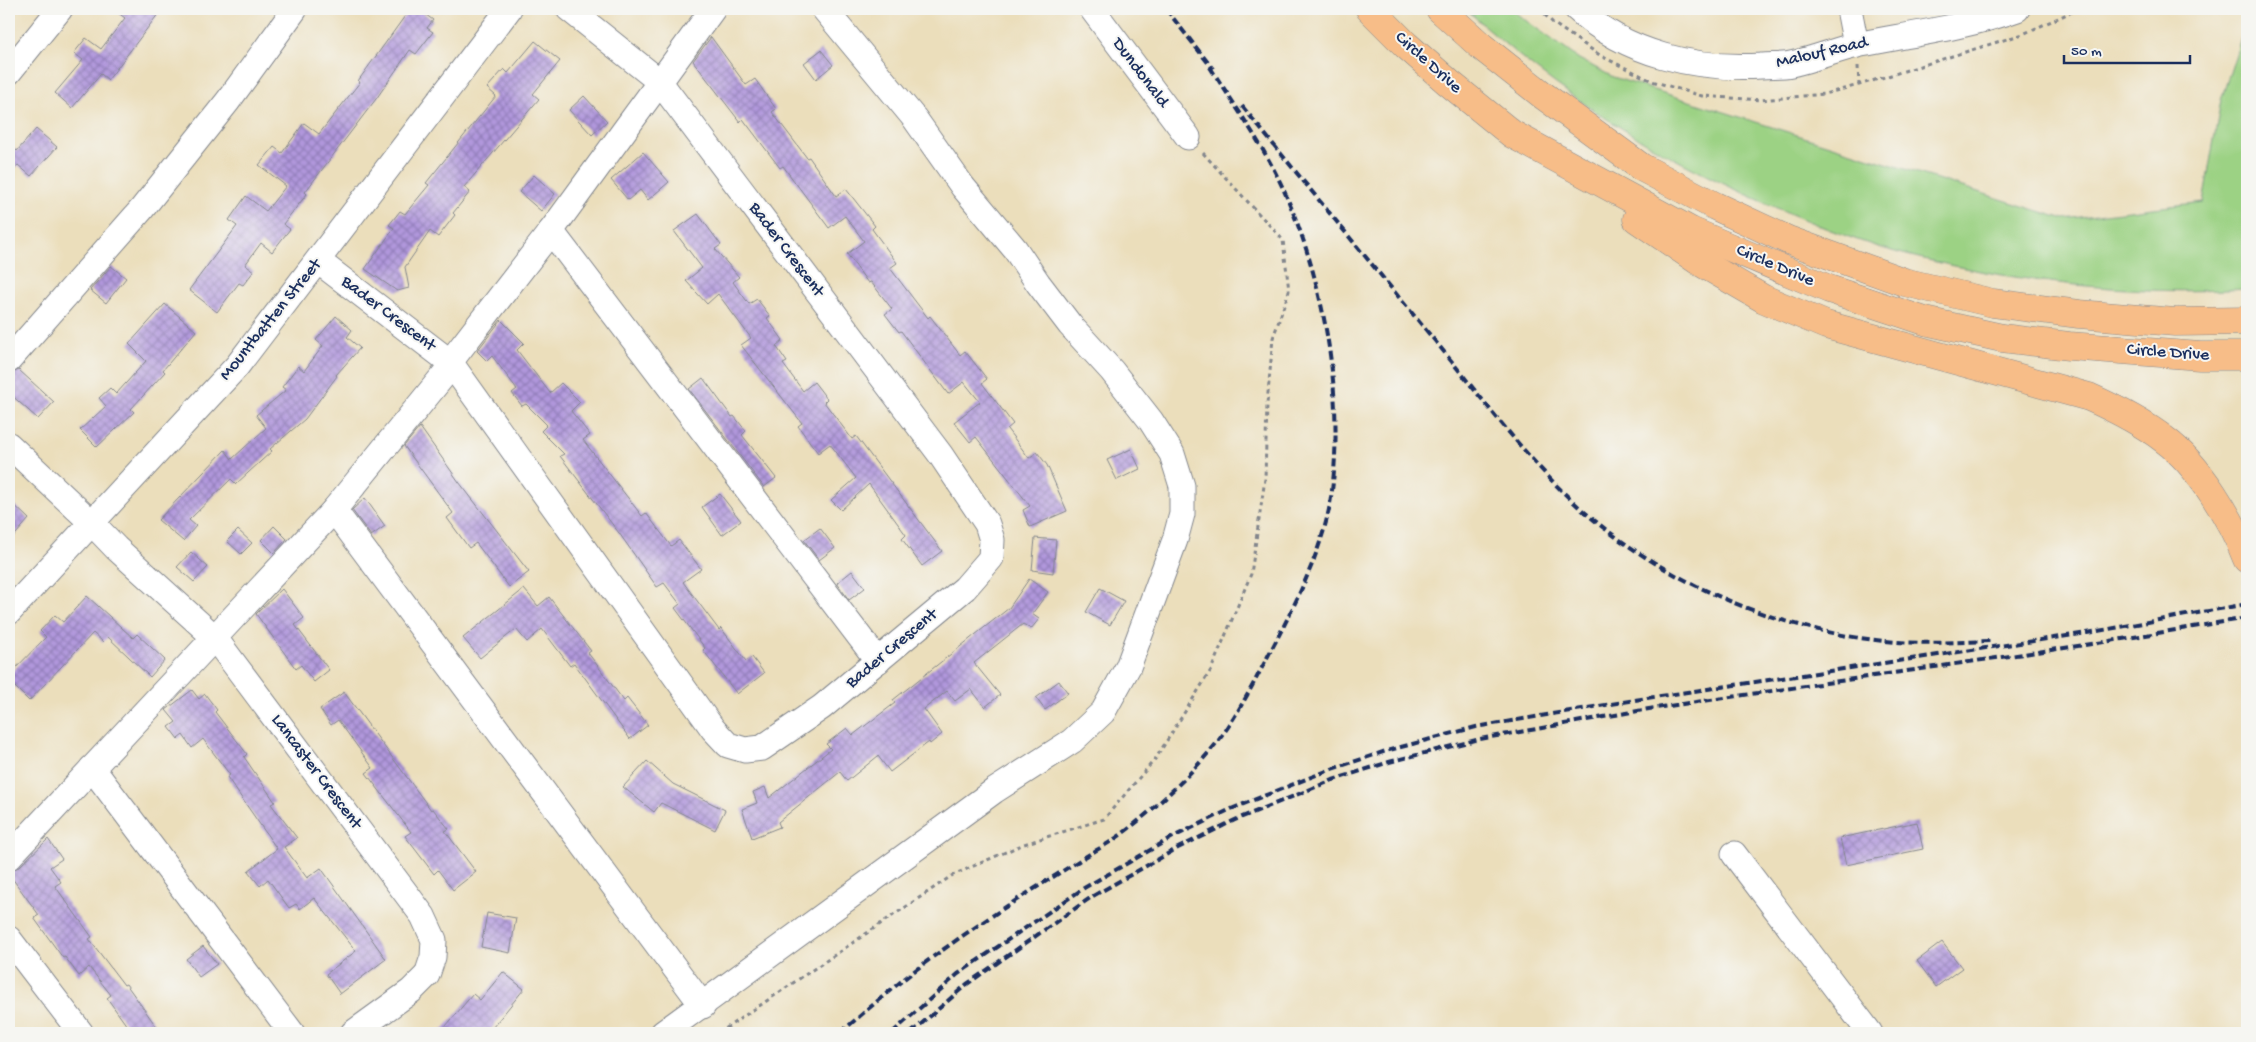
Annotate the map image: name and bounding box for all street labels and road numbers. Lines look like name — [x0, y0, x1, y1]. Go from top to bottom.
street label: Circle Drive — [1390, 27, 1466, 99]
street label: Malouf Road — [1774, 32, 1871, 74]
street label: Dundonald — [1106, 33, 1174, 113]
street label: Bader Crescent — [743, 198, 829, 303]
street label: Circle Drive — [1733, 240, 1818, 292]
street label: Mountbatten Street — [215, 254, 328, 385]
street label: Bader Crescent — [336, 271, 441, 357]
street label: Circle Drive — [2126, 340, 2211, 366]
street label: Bader Crescent — [841, 604, 943, 694]
street label: Lancaster Crescent — [266, 710, 367, 835]

